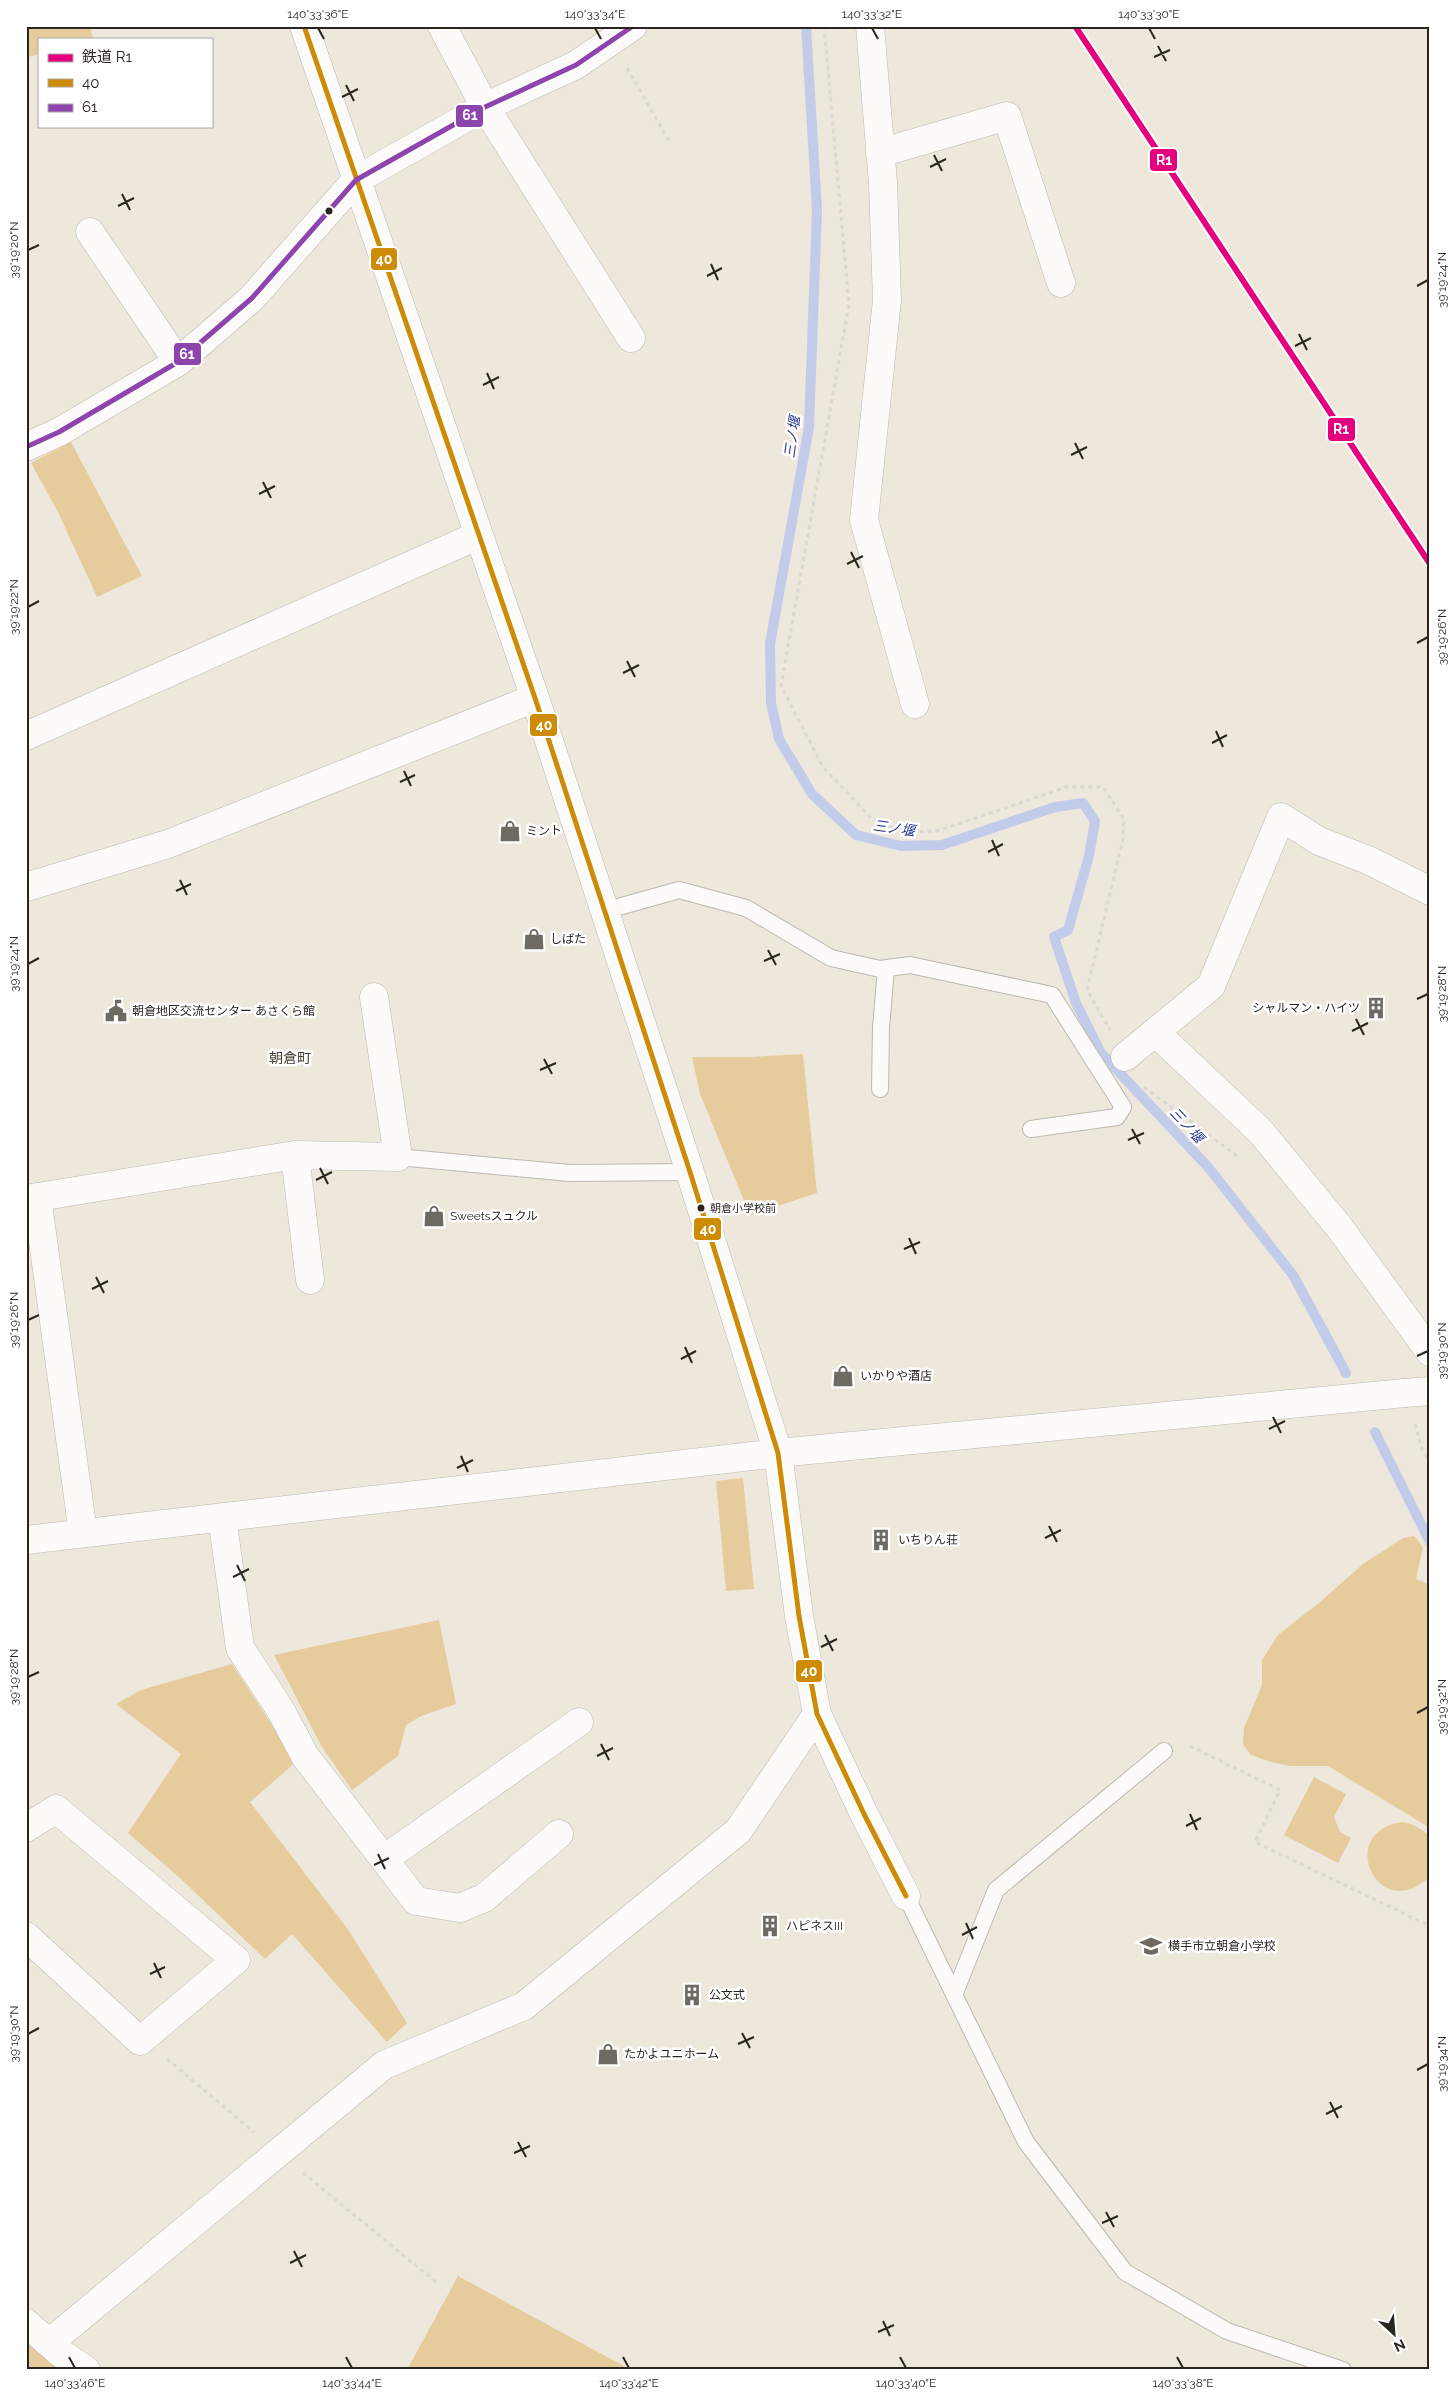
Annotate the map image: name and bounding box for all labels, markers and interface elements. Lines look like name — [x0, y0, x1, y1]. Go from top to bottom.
text: 140°33'36"E — [287, 7, 349, 21]
text: 140°33'34"E — [565, 7, 625, 21]
text: 140°33'32"E — [842, 7, 902, 21]
text: 140°33'30"E — [1118, 7, 1180, 21]
legend — [38, 38, 212, 128]
text: 鉄道 R1 — [82, 48, 133, 66]
text: 40 — [82, 74, 99, 92]
text: 61 — [82, 98, 98, 116]
line badge: 61 — [455, 104, 484, 128]
text: 61 — [462, 107, 478, 123]
line badge: R1 — [1149, 148, 1178, 172]
text: R1 — [1156, 152, 1172, 168]
unlabelled marker — [324, 206, 334, 216]
text: 39°19'20"N — [7, 222, 21, 278]
line badge: 40 — [370, 247, 398, 271]
text: 40 — [376, 251, 392, 267]
text: 39°19'24"N — [1435, 252, 1449, 308]
line badge: 61 — [173, 342, 202, 366]
text: 61 — [179, 346, 195, 362]
water label: 三ノ堰 — [781, 412, 803, 459]
line badge: R1 — [1327, 417, 1356, 442]
text: R1 — [1333, 421, 1349, 437]
text: 39°19'22"N — [7, 579, 21, 635]
text: 39°19'26"N — [1435, 609, 1449, 665]
line badge: 40 — [529, 713, 558, 737]
text: 40 — [536, 717, 552, 733]
water label: 三ノ堰 — [872, 817, 919, 839]
shop icon: ミント — [497, 818, 523, 844]
place label: ミント — [526, 824, 562, 838]
shop icon: しばた — [521, 926, 547, 952]
place label: しばた — [550, 932, 586, 946]
text: 39°19'24"N — [7, 936, 21, 992]
text: 39°19'28"N — [1435, 966, 1449, 1022]
building icon: シャルマン・ハイツ — [1363, 995, 1389, 1021]
public building icon: 朝倉地区交流センター あさくら館 — [103, 998, 129, 1024]
place label: シャルマン・ハイツ — [1252, 1001, 1360, 1015]
place label: 朝倉地区交流センター あさくら館 — [132, 1004, 315, 1018]
district label: 朝倉町 — [269, 1050, 311, 1066]
water label: 三ノ堰 — [1167, 1104, 1209, 1148]
place label: 朝倉小学校前 — [710, 1202, 776, 1215]
shop icon: Sweetsスュクル — [421, 1203, 447, 1229]
marker: 朝倉小学校前 — [696, 1203, 706, 1213]
place label: Sweetsスュクル — [450, 1209, 538, 1223]
line badge: 40 — [693, 1217, 722, 1241]
text: 40 — [700, 1221, 716, 1237]
text: 39°19'26"N — [7, 1292, 21, 1348]
text: 39°19'30"N — [1435, 1323, 1449, 1379]
shop icon: いかりや酒店 — [830, 1363, 856, 1389]
place label: いかりや酒店 — [860, 1369, 932, 1383]
building icon: いちりん荘 — [868, 1527, 894, 1553]
place label: いちりん荘 — [898, 1533, 958, 1547]
text: 39°19'28"N — [7, 1649, 21, 1705]
line badge: 40 — [795, 1659, 823, 1683]
text: 40 — [801, 1663, 817, 1679]
text: 39°19'32"N — [1435, 1679, 1449, 1735]
building icon: ハピネスIII — [757, 1913, 783, 1939]
place label: ハピネスIII — [786, 1919, 843, 1933]
school or university icon: 横手市立朝倉小学校 — [1138, 1933, 1164, 1959]
place label: 横手市立朝倉小学校 — [1168, 1939, 1276, 1953]
building icon: 公文式 — [679, 1982, 705, 2008]
place label: 公文式 — [709, 1988, 745, 2002]
text: 39°19'30"N — [7, 2006, 21, 2062]
text: 39°19'34"N — [1435, 2036, 1449, 2092]
shop icon: たかよユニホーム — [595, 2041, 621, 2067]
place label: たかよユニホーム — [624, 2047, 719, 2061]
north arrow — [1368, 2308, 1418, 2358]
text: N — [1391, 2336, 1408, 2355]
text: 140°33'46"E — [45, 2376, 105, 2390]
text: 140°33'44"E — [322, 2376, 382, 2390]
text: 140°33'42"E — [599, 2376, 659, 2390]
text: 140°33'40"E — [876, 2376, 936, 2390]
text: 140°33'38"E — [1152, 2376, 1214, 2390]

